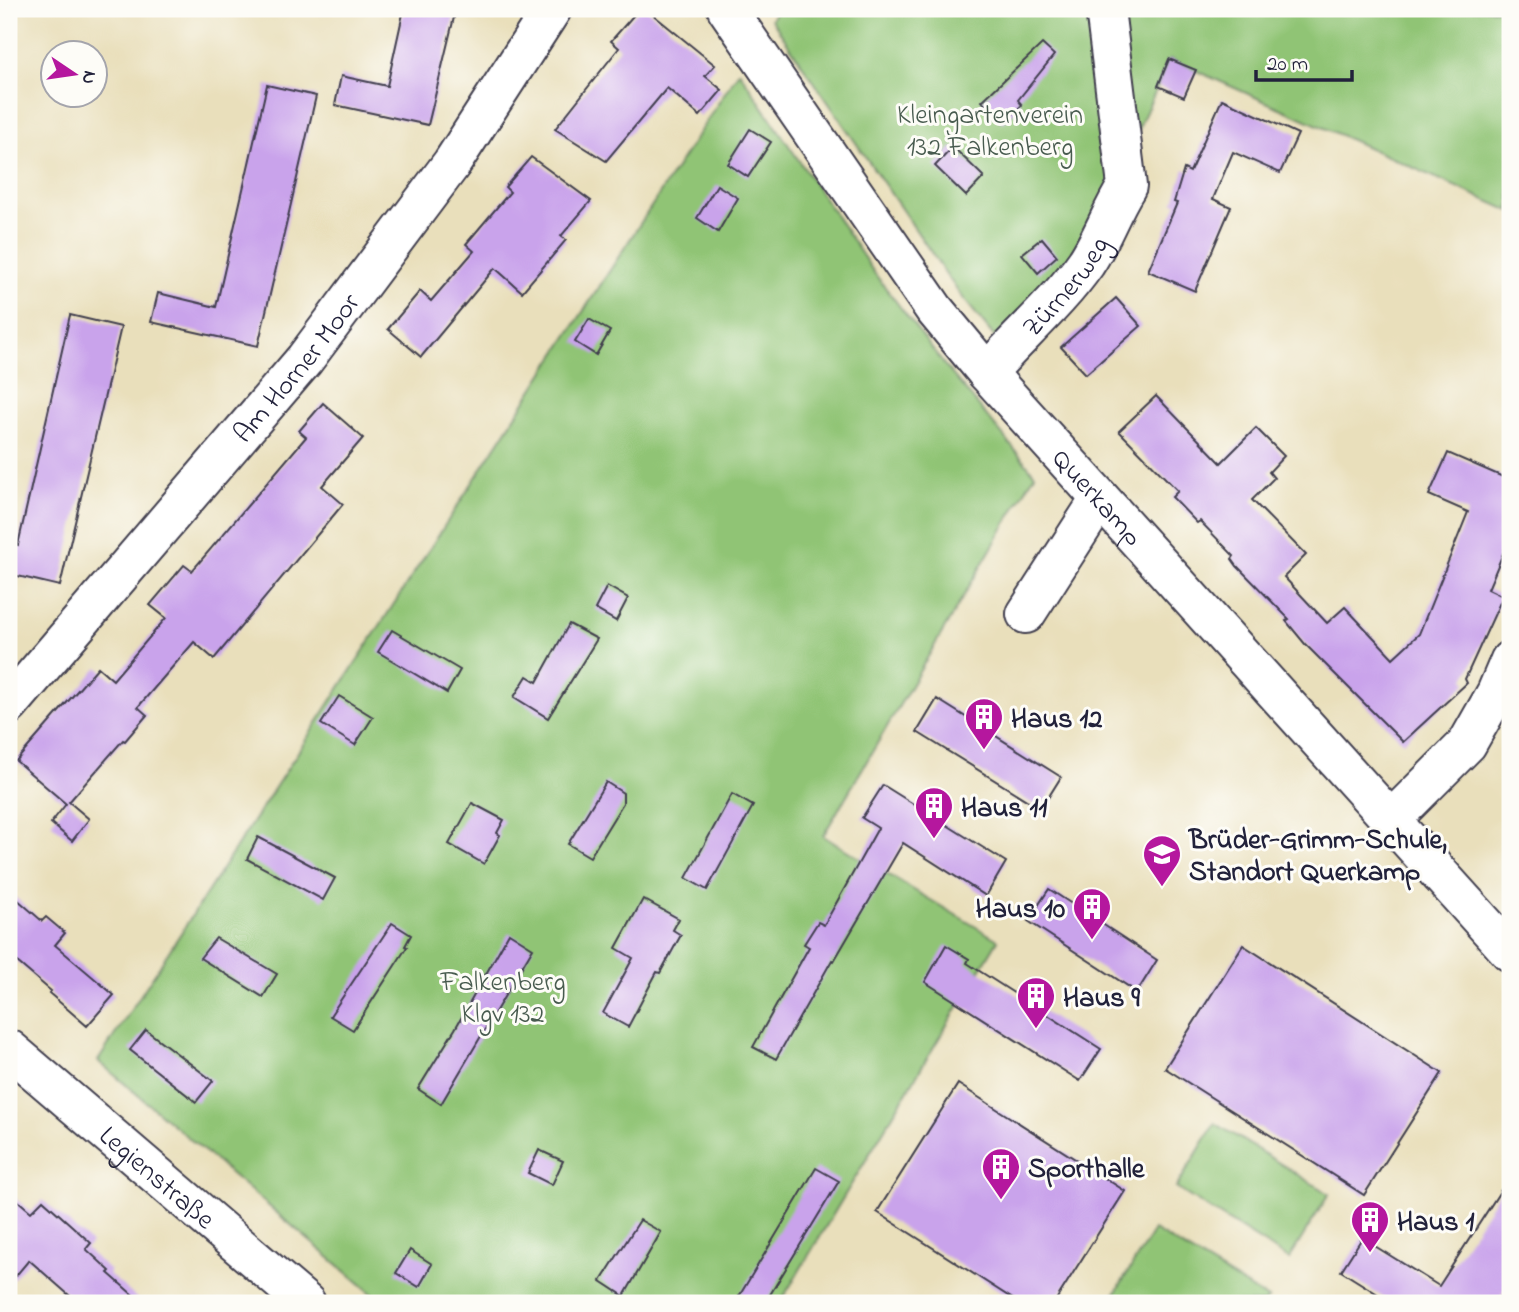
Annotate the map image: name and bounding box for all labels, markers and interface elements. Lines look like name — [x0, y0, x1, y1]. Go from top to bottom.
north arrow — [38, 38, 108, 108]
scale bar — [1256, 38, 1353, 82]
text: 20 m — [1267, 50, 1308, 80]
text: N — [73, 68, 103, 87]
park label: Kleingartenverein 132 Falkenberg — [897, 96, 1083, 169]
street label: Zürnerweg — [1014, 230, 1121, 348]
street label: Am Horner Moor — [225, 285, 372, 453]
street label: Querkamp — [1041, 441, 1151, 557]
building icon: Haus 12 — [963, 696, 1005, 751]
place label: Haus 12 — [1011, 700, 1102, 741]
building icon: Haus 11 — [913, 785, 955, 840]
place label: Haus 11 — [961, 789, 1047, 830]
place label: Brüder-Grimm-Schule, Standort Querkamp — [1187, 821, 1447, 894]
school or university icon: Brüder-Grimm-Schule, Standort Querkamp — [1141, 833, 1183, 888]
building icon: Haus 10 — [1071, 886, 1113, 941]
place label: Haus 10 — [975, 890, 1065, 931]
park label: Falkenberg Klgv 132 — [439, 963, 566, 1036]
building icon: Haus 9 — [1015, 975, 1057, 1030]
place label: Haus 9 — [1063, 979, 1141, 1020]
street label: Legienstraße — [89, 1117, 223, 1241]
building icon: Sporthalle — [980, 1146, 1022, 1201]
place label: Sporthalle — [1028, 1150, 1146, 1191]
building icon: Haus 1 — [1349, 1199, 1391, 1254]
place label: Haus 1 — [1397, 1203, 1475, 1244]

